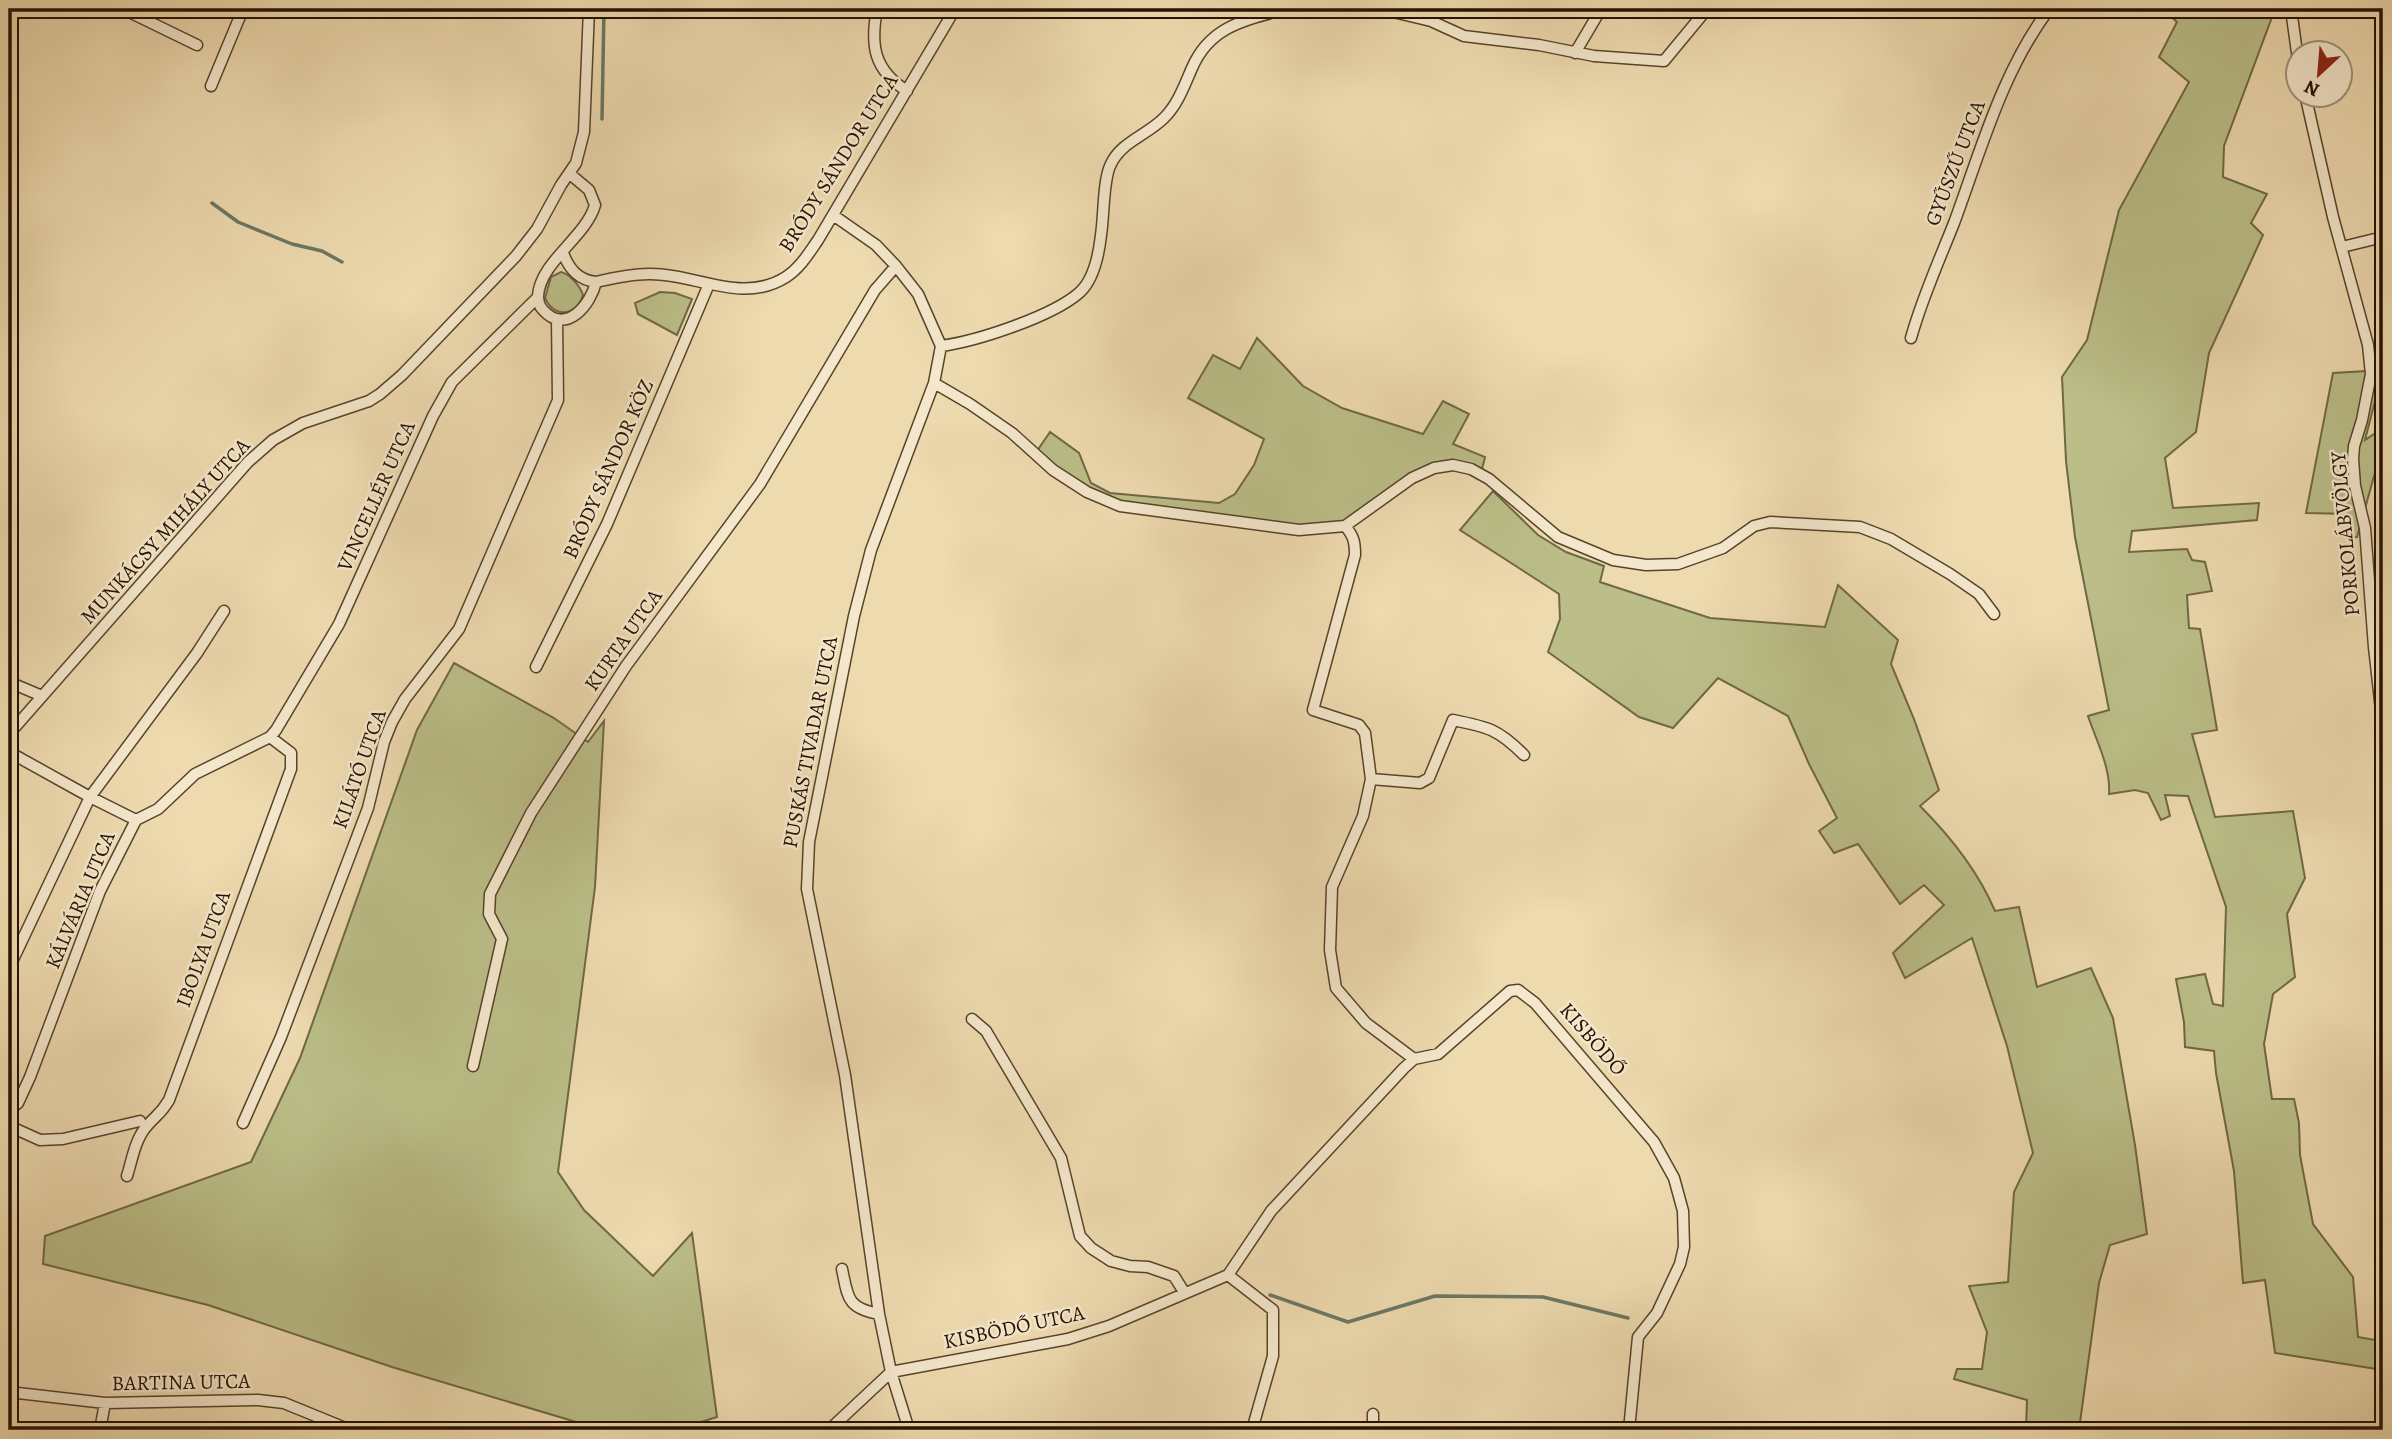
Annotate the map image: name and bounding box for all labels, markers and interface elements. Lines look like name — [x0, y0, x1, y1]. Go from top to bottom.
north arrow — [2284, 38, 2354, 108]
street label: BRÓDY SÁNDOR UTCA — [772, 68, 905, 257]
text: N — [2300, 74, 2324, 103]
street label: GYŰSZŰ UTCA — [1918, 96, 1992, 230]
street label: BRÓDY SÁNDOR KÖZ — [556, 375, 660, 563]
street label: VINCELLÉR UTCA — [330, 416, 422, 577]
street label: MUNKÁCSY MIHÁLY UTCA — [74, 431, 257, 630]
street label: PORKOLÁBVÖLGY — [2324, 450, 2366, 617]
street label: KURTA UTCA — [578, 583, 669, 697]
street label: PUSKÁS TIVADAR UTCA — [776, 633, 844, 850]
street label: KILÁTÓ UTCA — [325, 705, 393, 832]
street label: KÁLVÁRIA UTCA — [38, 826, 122, 973]
street label: IBOLYA UTCA — [169, 886, 237, 1011]
street label: KISBÖDŐ — [1553, 997, 1633, 1081]
street label: KISBÖDŐ UTCA — [941, 1298, 1088, 1356]
street label: BARTINA UTCA — [111, 1367, 251, 1397]

